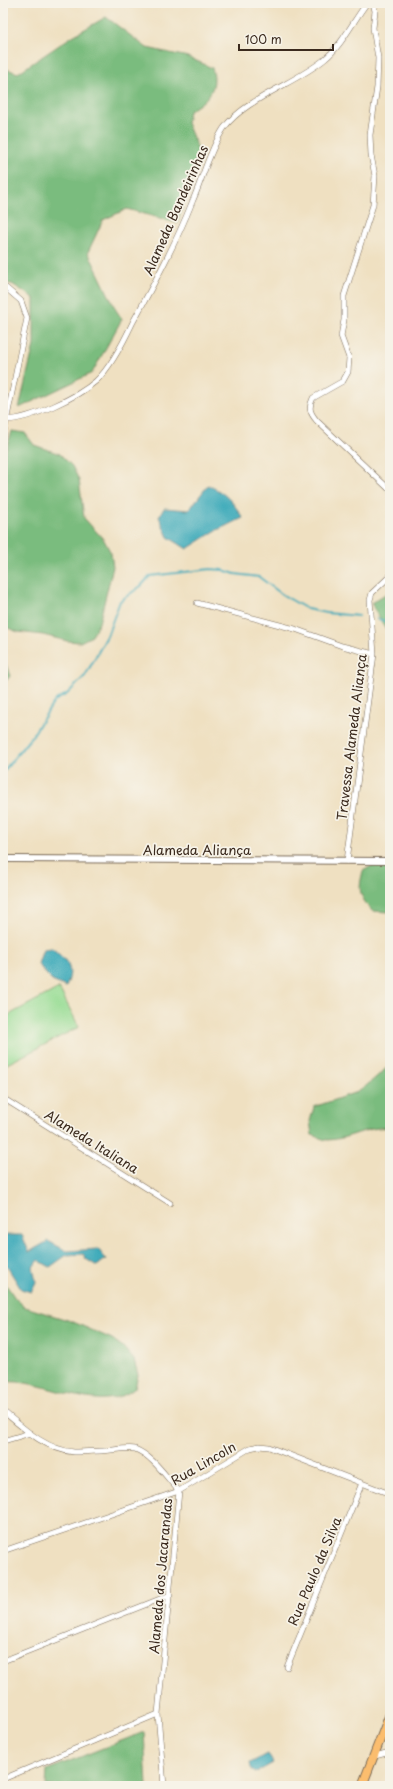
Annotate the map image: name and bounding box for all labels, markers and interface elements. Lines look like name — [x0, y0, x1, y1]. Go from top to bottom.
scale bar — [239, 26, 333, 52]
text: 100 m — [245, 30, 282, 48]
street label: Alameda Bandeirinhas — [138, 142, 212, 278]
street label: Travessa Alameda Aliança — [331, 652, 371, 821]
street label: Alameda Aliança — [143, 840, 252, 859]
street label: Alameda Italiana — [41, 1104, 143, 1178]
street label: Rua Lincoln — [167, 1437, 239, 1489]
street label: Alameda dos Jacarandas — [144, 1497, 176, 1655]
street label: Rua Paulo da Silva — [282, 1514, 346, 1628]

